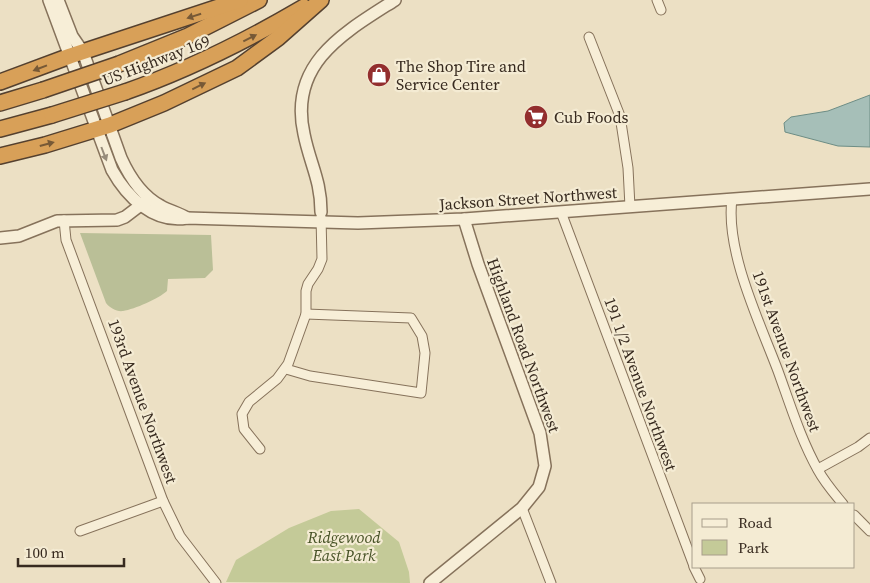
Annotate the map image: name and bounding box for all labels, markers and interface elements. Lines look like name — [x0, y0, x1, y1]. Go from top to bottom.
one-way arrow — [186, 13, 201, 21]
street label: US Highway 169 — [99, 29, 213, 91]
one-way arrow — [243, 34, 257, 42]
place label: The Shop Tire and Service Center — [396, 55, 526, 95]
shop icon: The Shop Tire and Service Center — [366, 62, 392, 88]
one-way arrow — [32, 64, 47, 72]
one-way arrow — [192, 82, 206, 90]
supermarket icon: Cub Foods — [523, 104, 549, 130]
place label: Cub Foods — [554, 106, 628, 128]
one-way arrow — [40, 140, 55, 148]
one-way arrow — [101, 147, 109, 161]
street label: Jackson Street Northwest — [437, 181, 618, 215]
street label: Highland Road Northwest — [482, 255, 566, 436]
street label: 191st Avenue Northwest — [748, 267, 827, 435]
street label: 191 1/2 Avenue Northwest — [599, 294, 683, 474]
street label: 193rd Avenue Northwest — [103, 316, 183, 487]
legend — [692, 503, 855, 568]
text: Road — [738, 512, 772, 533]
park label: Ridgewood East Park — [306, 526, 381, 566]
scale bar — [18, 536, 124, 568]
text: Park — [738, 537, 770, 558]
text: 100 m — [25, 542, 65, 563]

